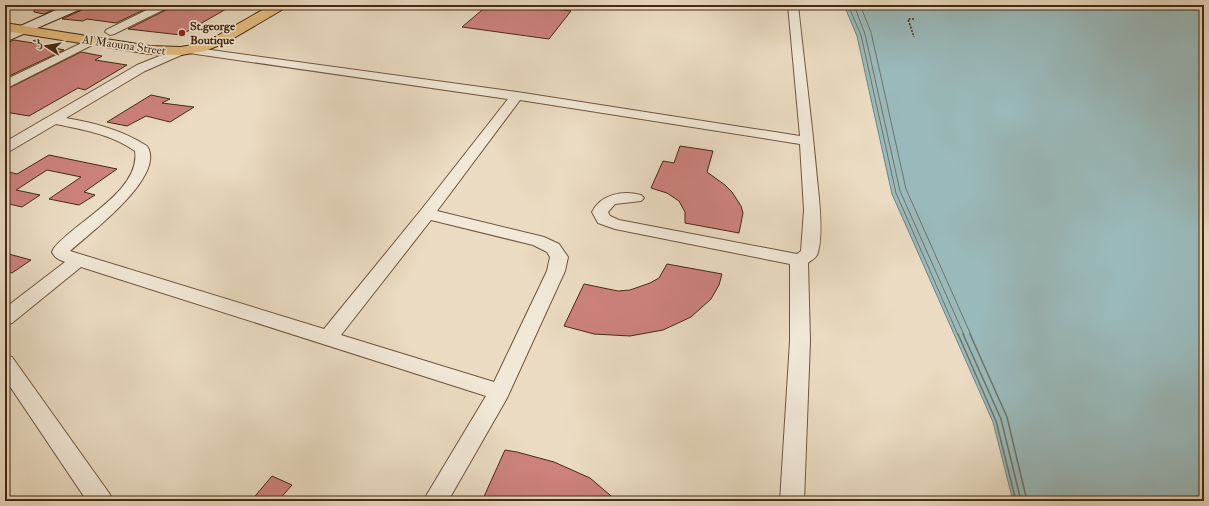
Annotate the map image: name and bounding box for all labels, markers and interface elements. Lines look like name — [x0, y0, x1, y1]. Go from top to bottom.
place label: St.george Boutique — [190, 19, 236, 48]
north arrow — [26, 26, 66, 66]
marker: St.george Boutique — [177, 28, 187, 38]
street label: Al Maouna Street — [80, 32, 167, 59]
text: ش — [29, 37, 44, 51]

